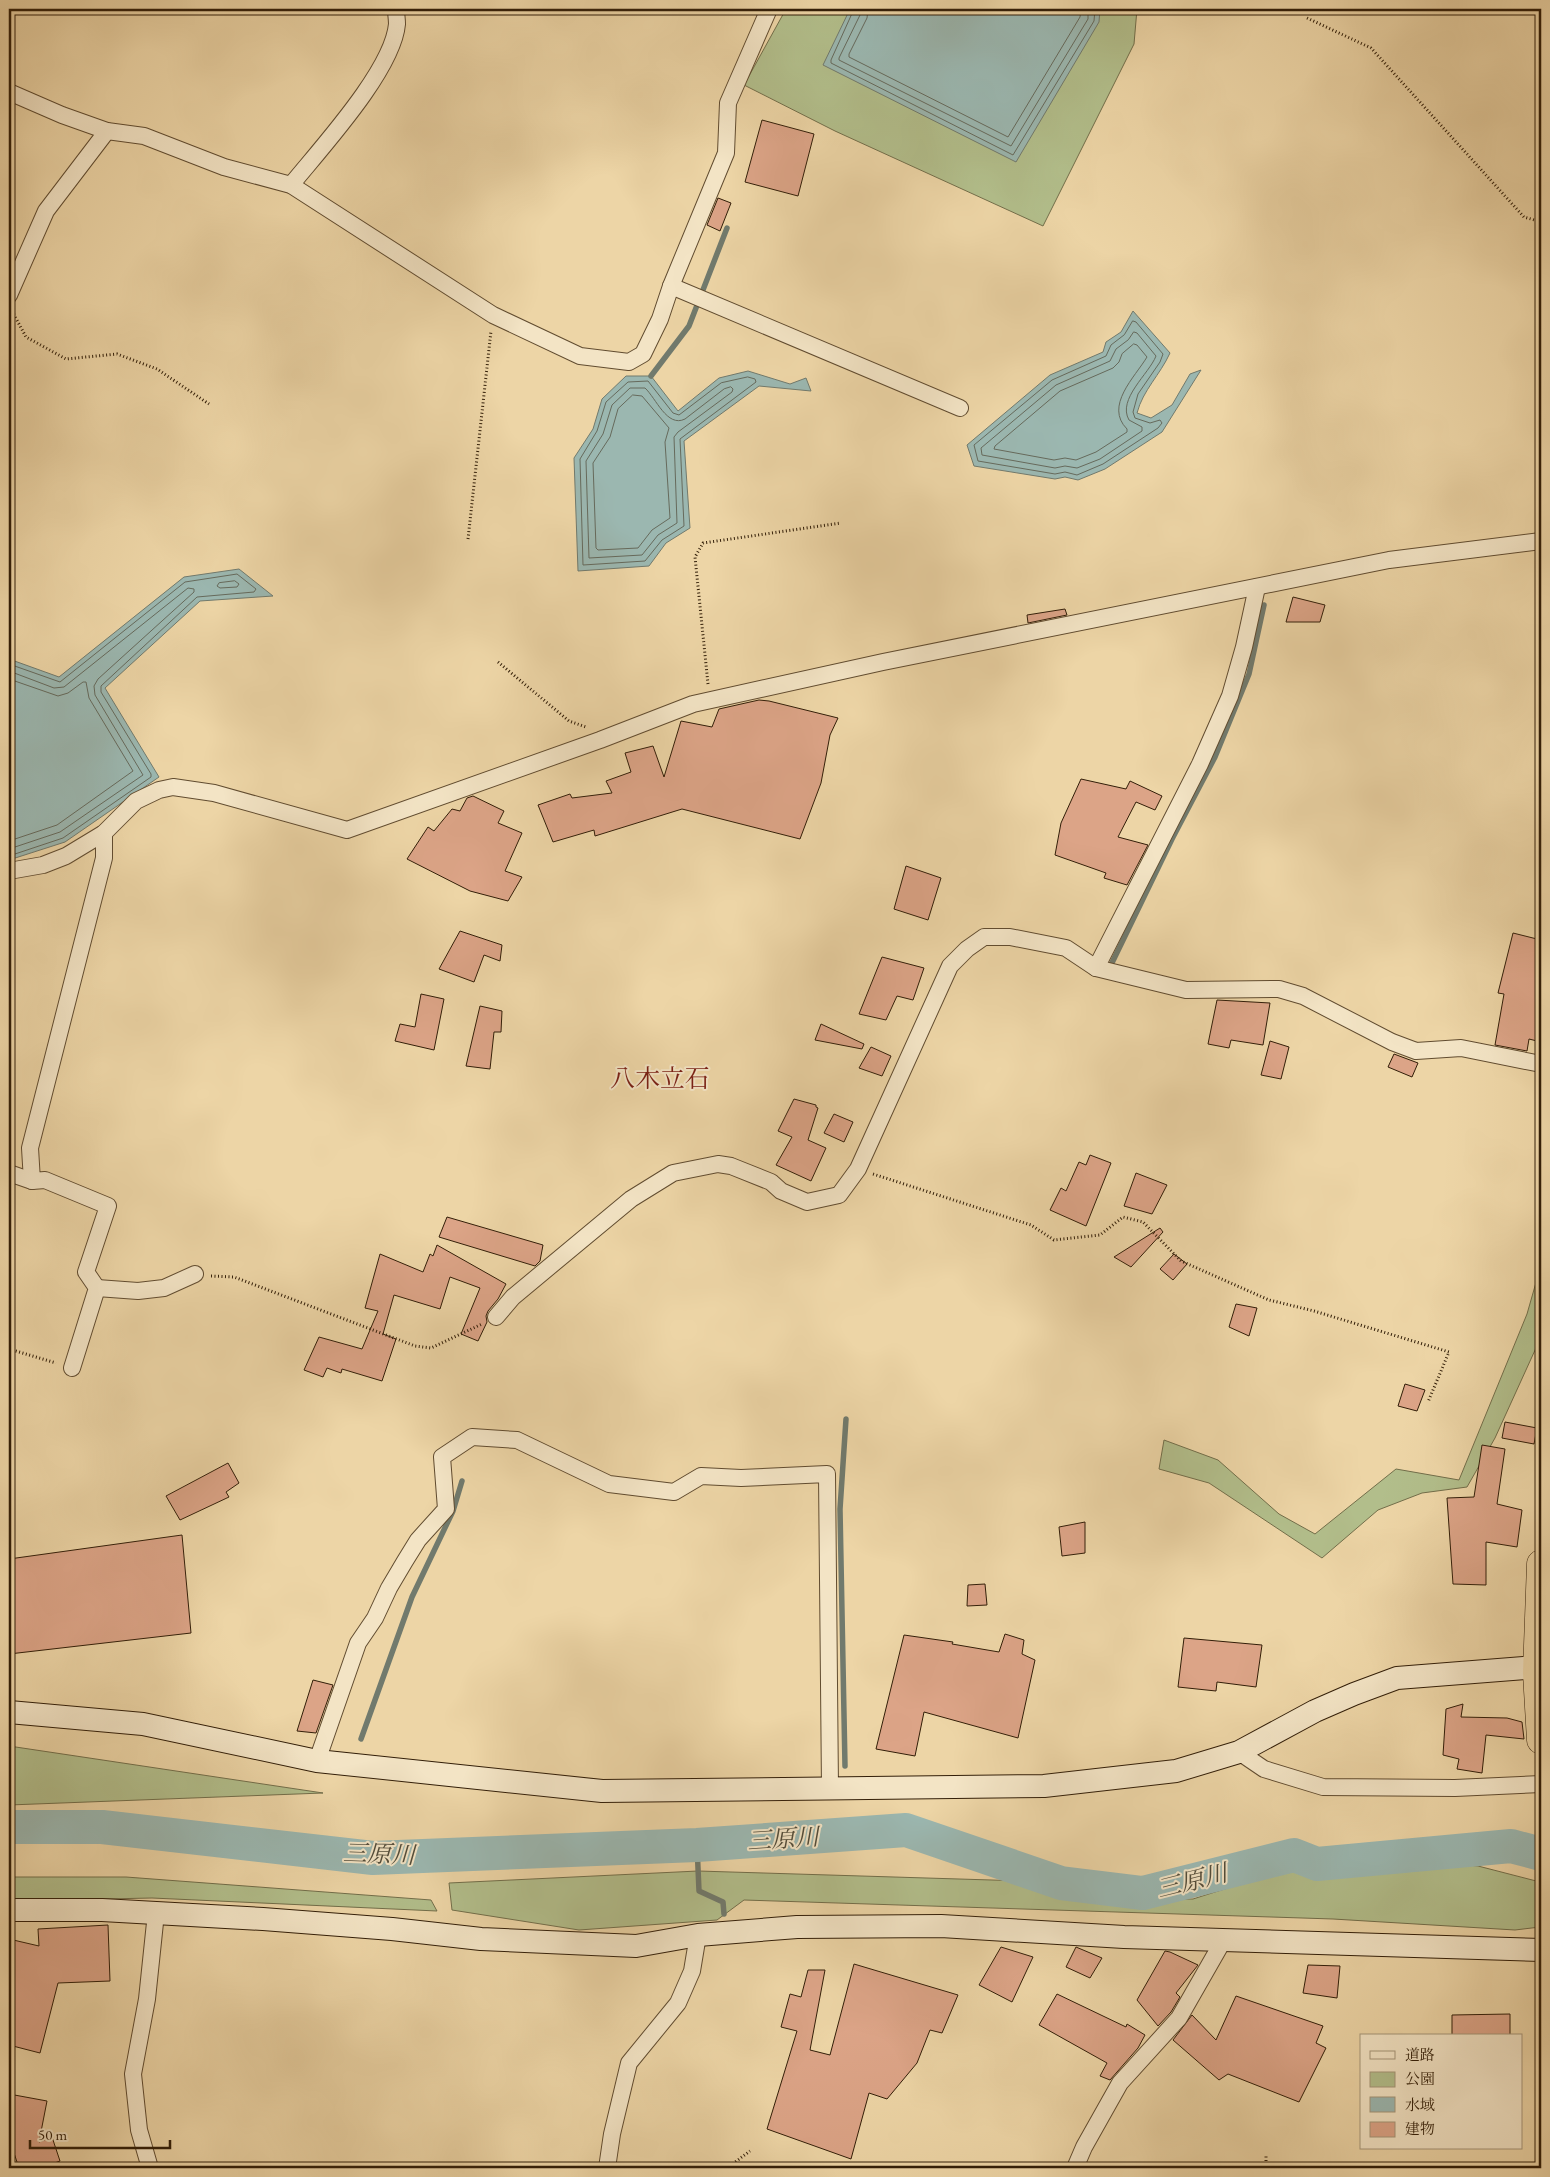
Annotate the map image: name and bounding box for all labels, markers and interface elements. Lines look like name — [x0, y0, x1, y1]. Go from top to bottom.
district label: 八木立石 — [610, 1062, 710, 1094]
water label: 三原川 — [746, 1820, 823, 1856]
water label: 三原川 — [342, 1837, 419, 1870]
water label: 三原川 — [1153, 1856, 1233, 1904]
legend — [1360, 2034, 1522, 2150]
text: 道路 — [1405, 2045, 1435, 2064]
text: 公園 — [1405, 2069, 1435, 2088]
text: 水域 — [1405, 2095, 1435, 2114]
scale bar — [30, 2117, 170, 2149]
text: 建物 — [1405, 2119, 1435, 2138]
text: 50 m — [38, 2125, 67, 2144]

